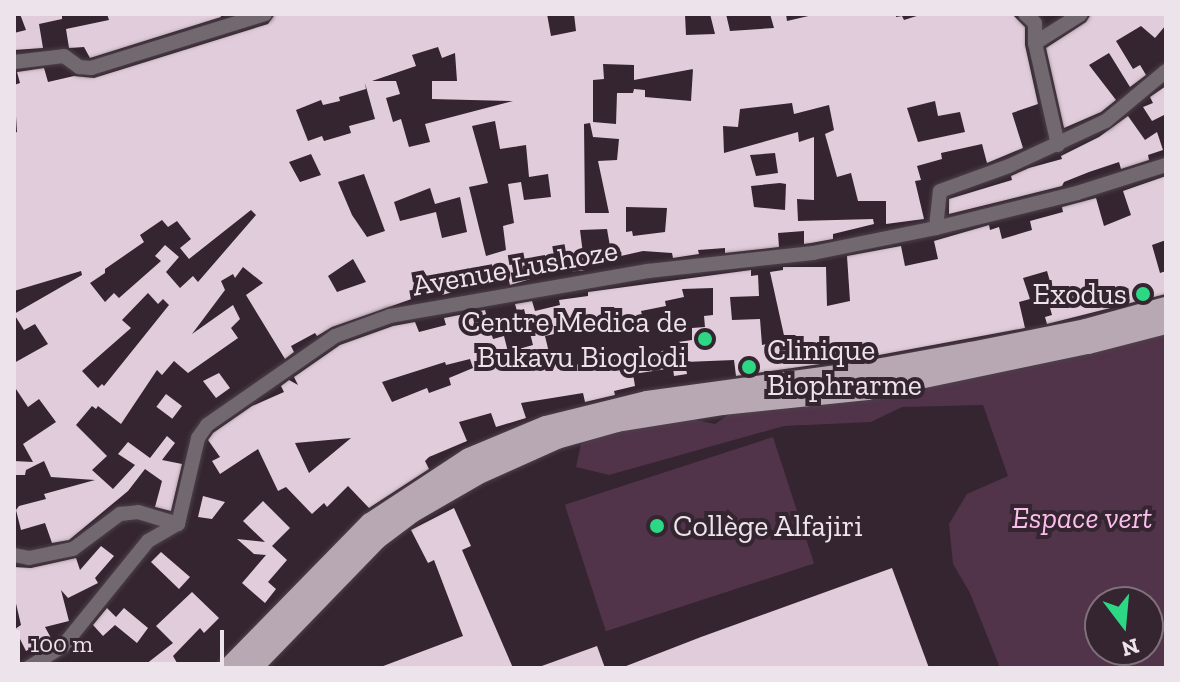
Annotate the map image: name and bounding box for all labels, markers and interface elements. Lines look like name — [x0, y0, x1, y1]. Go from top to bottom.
street label: Avenue Lushoze — [409, 232, 621, 304]
place label: Exodus — [1033, 276, 1127, 312]
marker: Exodus — [1134, 285, 1152, 303]
place label: Centre Medica de Bukavu Bioglodi — [461, 304, 687, 374]
marker: Centre Medica de Bukavu Bioglodi — [694, 328, 716, 350]
place label: Clinique Biophrarme — [767, 332, 922, 402]
marker: Clinique Biophrarme — [738, 356, 760, 378]
park label: Espace vert — [1011, 500, 1153, 536]
place label: Collège Alfajiri — [673, 508, 864, 544]
marker: Collège Alfajiri — [648, 517, 666, 535]
north arrow — [1084, 586, 1164, 666]
scale bar — [20, 614, 228, 664]
text: 100 m — [30, 629, 93, 658]
text: N — [1118, 632, 1142, 663]

